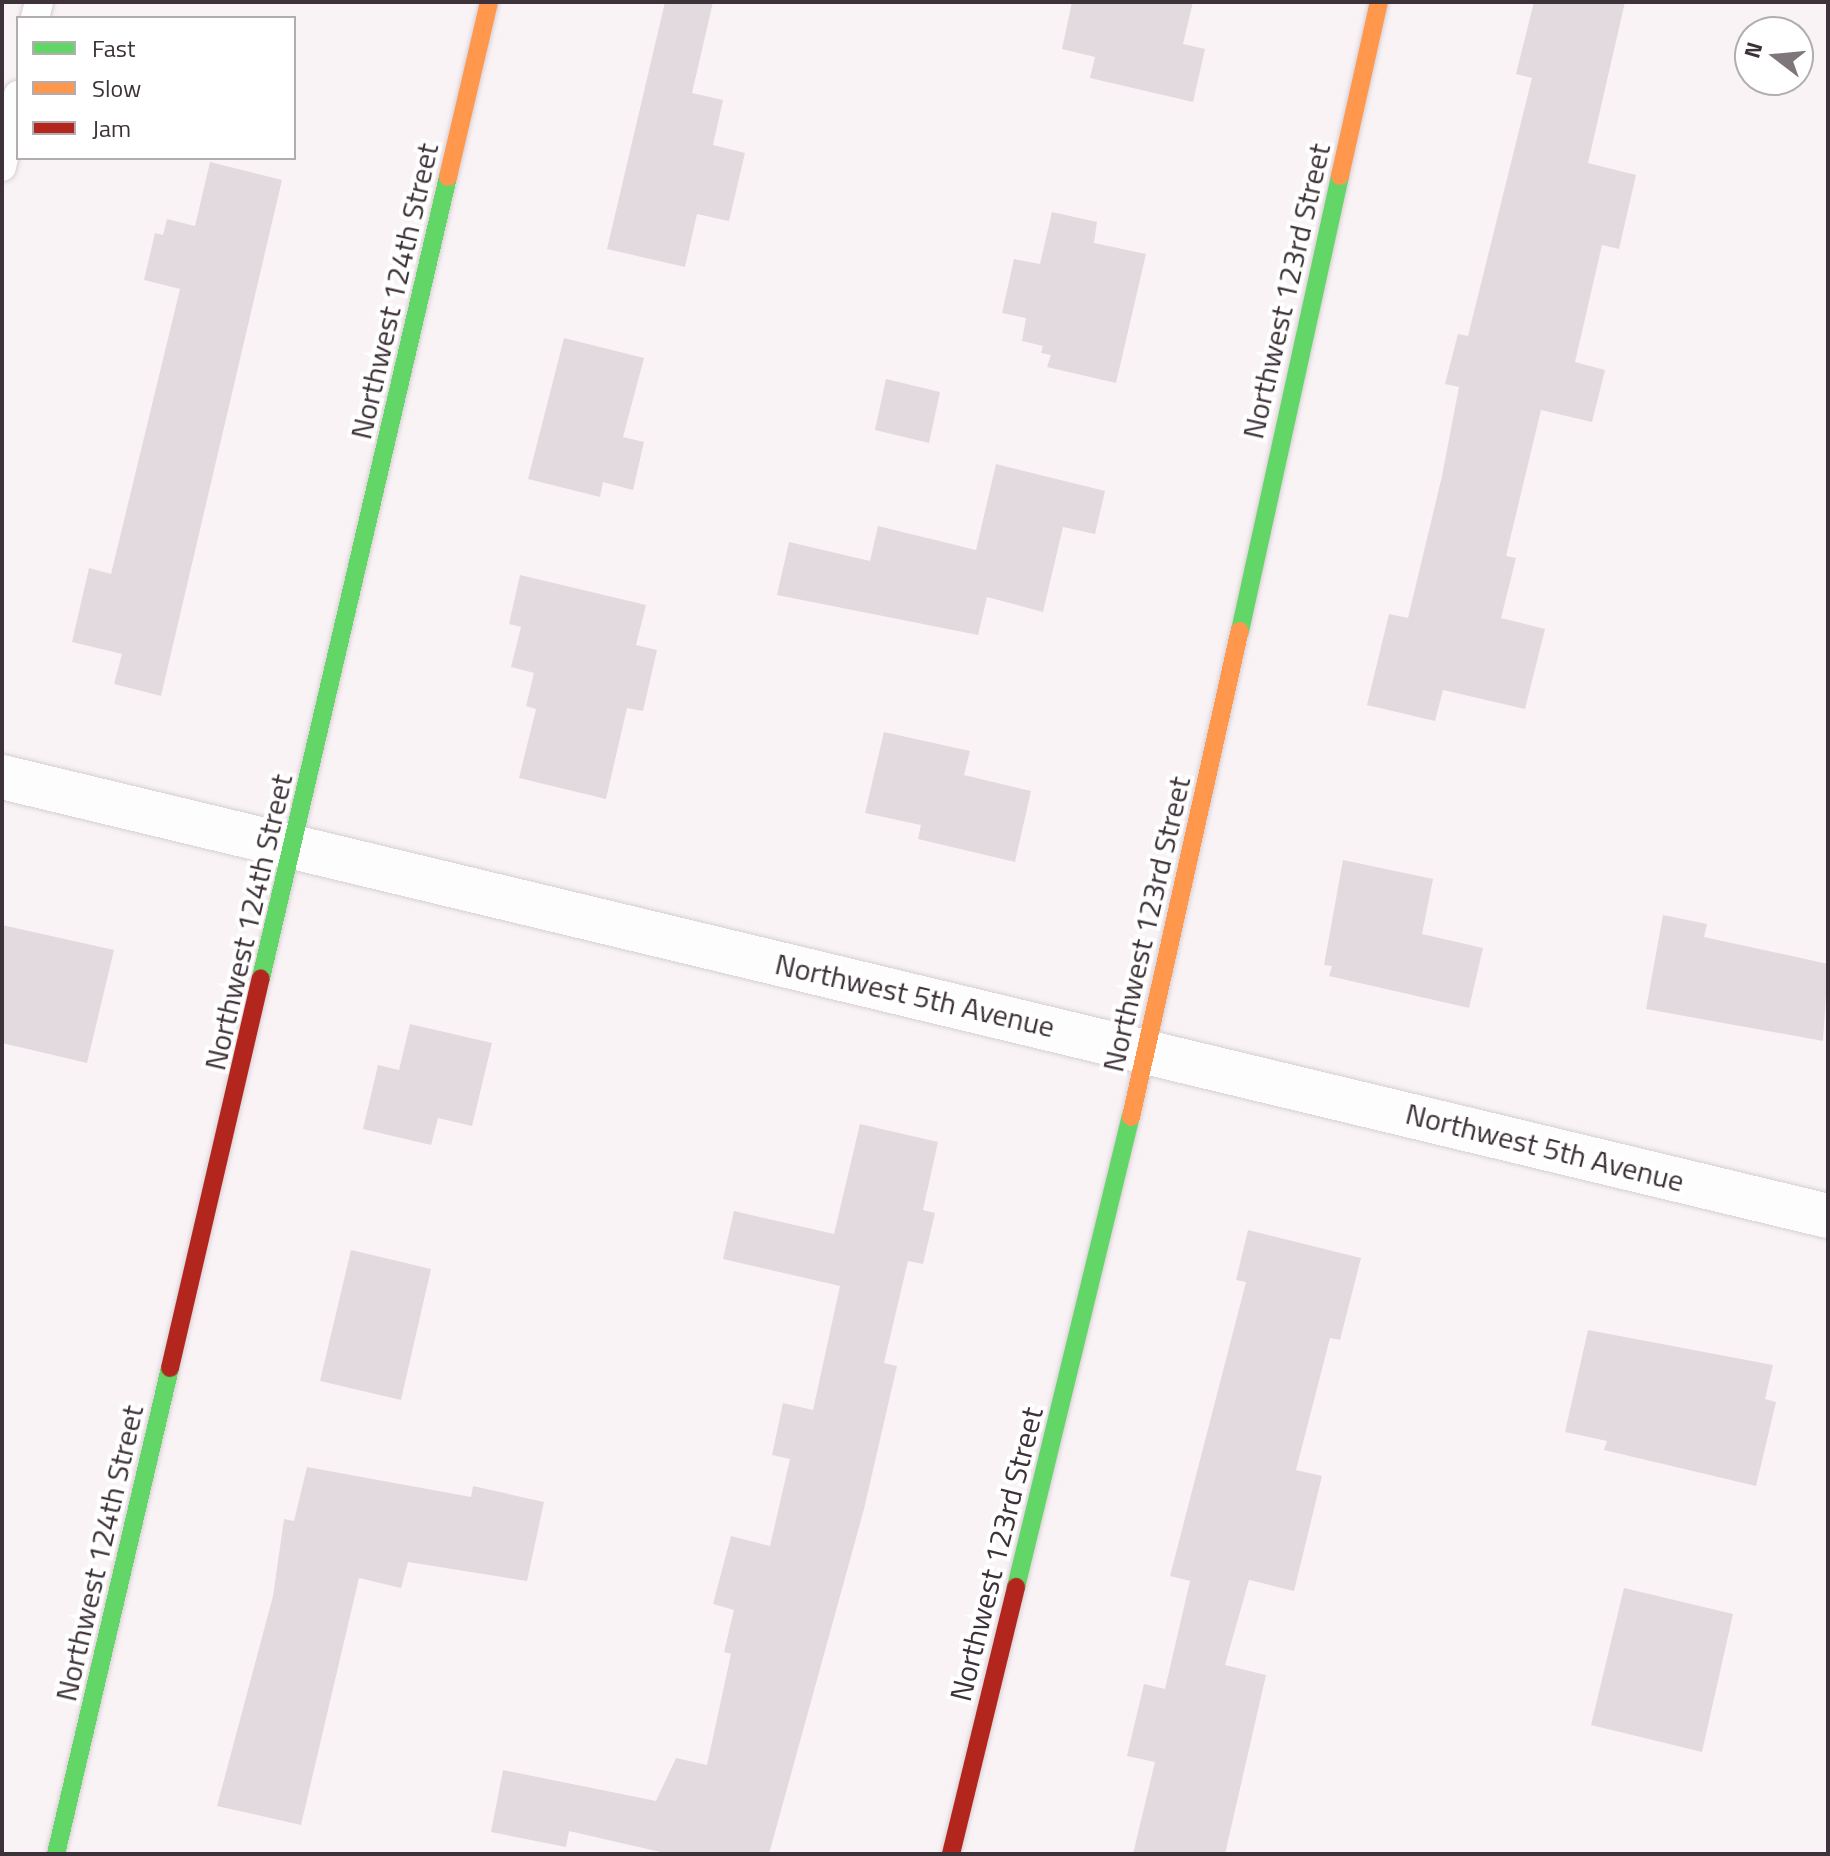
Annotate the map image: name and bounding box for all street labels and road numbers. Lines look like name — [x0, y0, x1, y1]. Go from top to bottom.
street label: Northwest 124th Street — [342, 139, 446, 443]
street label: Northwest 123rd Street — [1234, 140, 1338, 442]
street label: Northwest 124th Street — [196, 770, 300, 1074]
street label: Northwest 123rd Street — [1094, 773, 1198, 1075]
street label: Northwest 5th Avenue — [772, 945, 1058, 1045]
street label: Northwest 5th Avenue — [1402, 1095, 1688, 1199]
street label: Northwest 124th Street — [47, 1401, 151, 1705]
street label: Northwest 123rd Street — [942, 1403, 1050, 1705]

